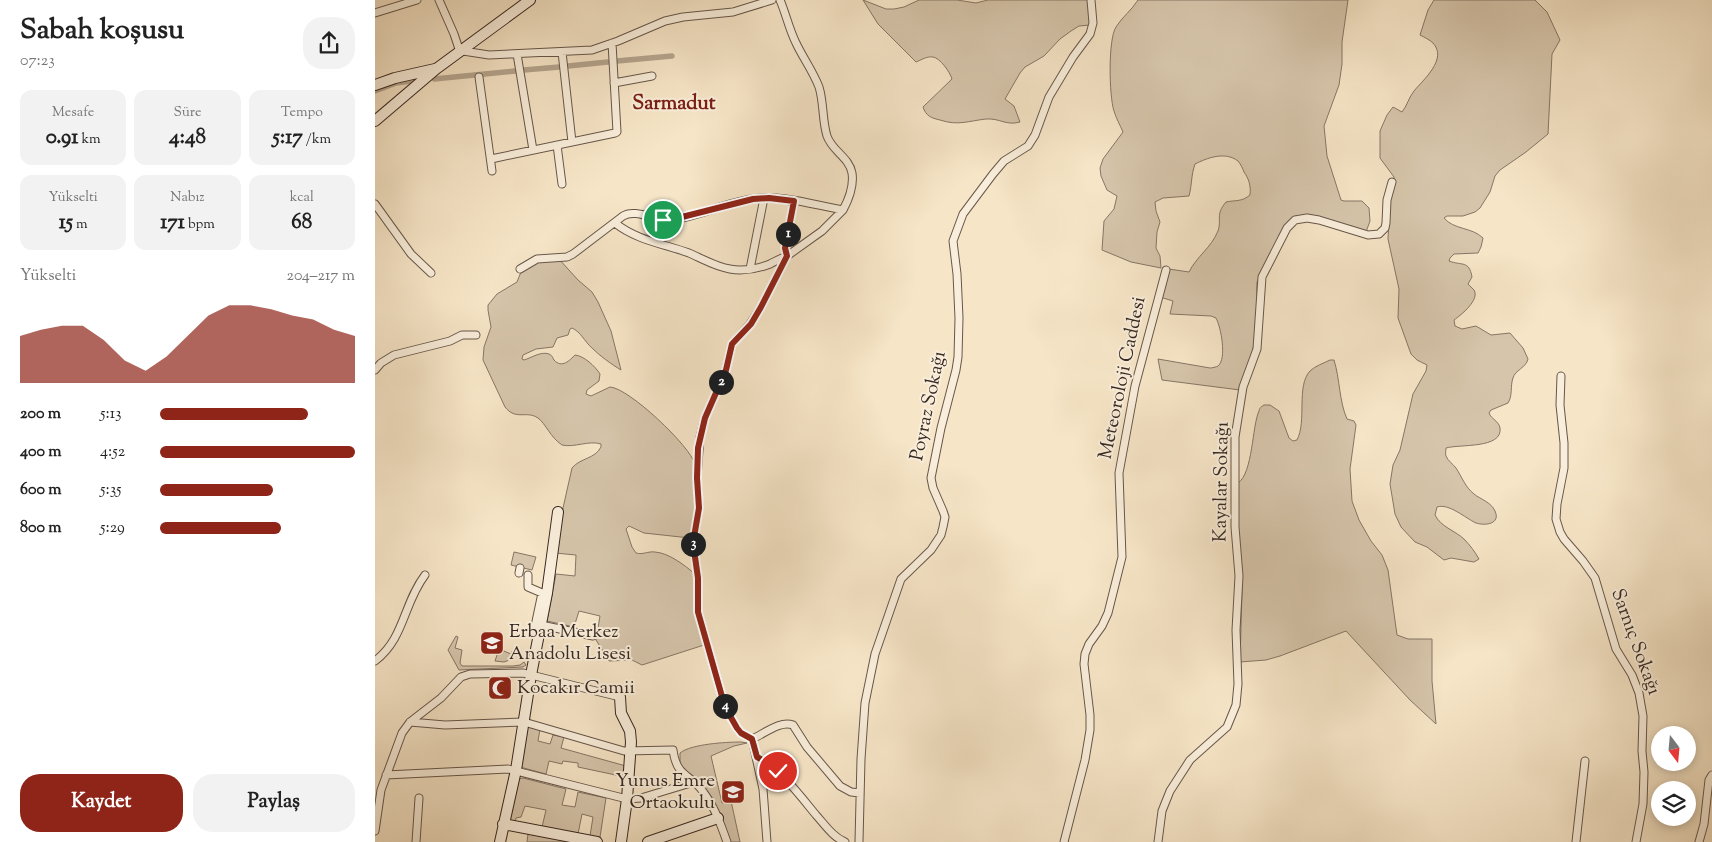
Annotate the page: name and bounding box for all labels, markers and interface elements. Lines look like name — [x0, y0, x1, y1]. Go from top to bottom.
text: Sabah koşusu — [20, 11, 184, 51]
button: share — [303, 17, 355, 69]
text: 07:23 — [20, 50, 55, 73]
district label: Sarmadut — [632, 90, 716, 119]
text: Mesafe — [52, 103, 94, 123]
text: Süre — [173, 103, 202, 123]
text: Tempo — [281, 103, 323, 123]
text: 0.91 — [46, 123, 78, 153]
text: 4:48 — [169, 123, 206, 153]
text: 5:17 — [273, 123, 303, 153]
text: km — [78, 130, 101, 150]
text: /km — [303, 130, 331, 150]
text: Yükselti — [49, 188, 98, 208]
text: Nabız — [170, 188, 205, 208]
text: kcal — [290, 188, 314, 208]
pin — [642, 199, 684, 241]
icon: arrive — [649, 206, 677, 234]
text: 15 — [59, 208, 73, 238]
text: 171 — [160, 208, 185, 238]
text: 68 — [291, 208, 312, 238]
text: m — [73, 215, 88, 235]
text: bpm — [185, 215, 215, 235]
pin: 1 — [775, 222, 801, 246]
text: 1 — [786, 224, 791, 244]
text: Yükselti — [20, 265, 76, 288]
text: 204–217 m — [286, 265, 355, 288]
street label: Meteoroloji Caddesi — [1093, 294, 1153, 462]
street label: Poyraz Sokağı — [904, 349, 954, 463]
pin: 2 — [709, 370, 733, 394]
text: 2 — [718, 372, 725, 392]
text: 200 m — [20, 403, 61, 426]
text: 5:13 — [100, 403, 122, 426]
street label: Kayalar Sokağı — [1207, 421, 1237, 543]
text: 400 m — [20, 441, 62, 464]
text: 4:52 — [100, 441, 125, 464]
text: 600 m — [20, 479, 62, 502]
text: 5:35 — [100, 479, 122, 502]
text: 800 m — [20, 517, 62, 540]
text: 5:29 — [100, 517, 125, 540]
pin: 3 — [681, 532, 705, 556]
text: 3 — [691, 534, 696, 554]
street label: Sarnıç Sokağı — [1603, 585, 1667, 699]
place label: Erbaa Merkez Anadolu Lisesi — [509, 619, 631, 668]
school or university icon: Erbaa Merkez Anadolu Lisesi — [479, 630, 505, 656]
mosque icon: Kocakır Camii — [487, 675, 513, 701]
place label: Kocakır Camii — [517, 675, 635, 702]
pin: 4 — [713, 694, 737, 718]
text: 4 — [722, 696, 729, 716]
north arrow — [1651, 726, 1696, 771]
map controls — [1651, 726, 1696, 826]
pin — [757, 750, 799, 792]
icon: check — [764, 757, 792, 785]
place label: Yunus Emre Ortaokulu — [615, 768, 715, 817]
button: Kaydet — [20, 774, 183, 832]
button: Paylaş — [193, 774, 355, 832]
school or university icon: Yunus Emre Ortaokulu — [720, 779, 746, 805]
button: layers — [1651, 781, 1696, 826]

